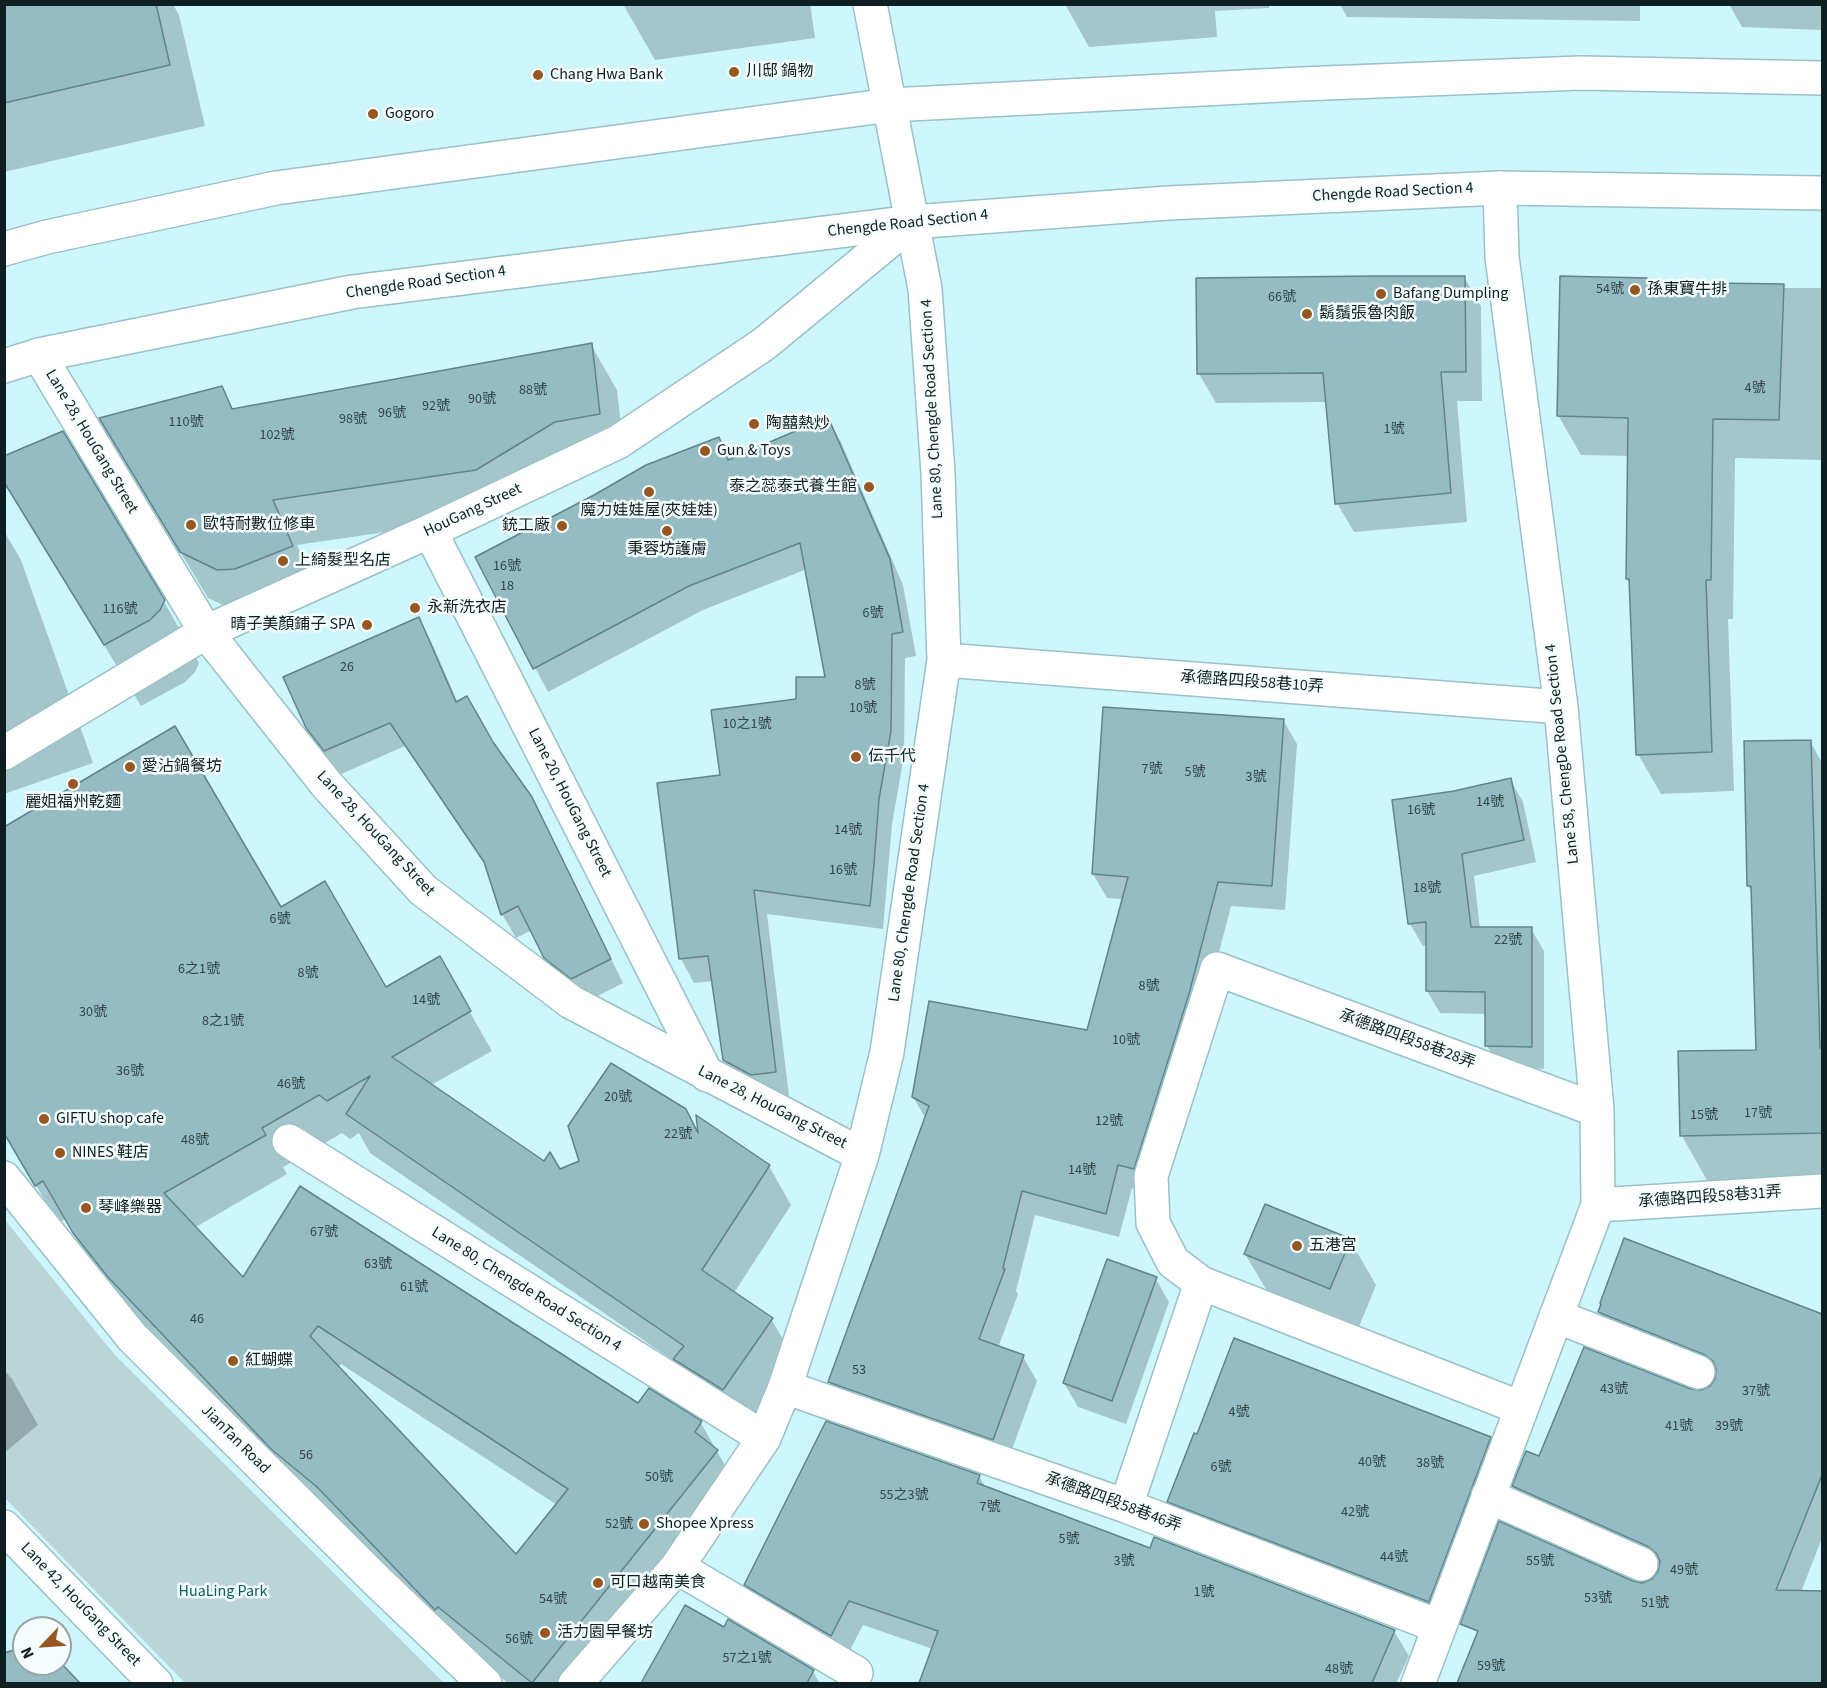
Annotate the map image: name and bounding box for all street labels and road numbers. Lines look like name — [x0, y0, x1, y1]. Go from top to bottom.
street label: Chengde Road Section 4 — [1312, 179, 1474, 207]
street label: Chengde Road Section 4 — [827, 206, 989, 242]
street label: Chengde Road Section 4 — [345, 262, 507, 304]
street label: Lane 80, Chengde Road Section 4 — [918, 299, 948, 519]
street label: Lane 28, HouGang Street — [40, 366, 142, 518]
street label: HouGang Street — [421, 480, 525, 542]
street label: Lane 58, ChengDe Road Section 4 — [1542, 643, 1584, 865]
street label: 承德路四段58巷10弄 — [1180, 668, 1324, 698]
street label: Lane 20, HouGang Street — [523, 725, 615, 881]
street label: Lane 28, HouGang Street — [312, 767, 438, 901]
street label: Lane 80, Chengde Road Section 4 — [885, 783, 935, 1003]
street label: 承德路四段58巷28弄 — [1336, 1006, 1478, 1074]
street label: Lane 28, HouGang Street — [694, 1062, 850, 1154]
street label: 承德路四段58巷31弄 — [1638, 1183, 1782, 1213]
street label: Lane 80, Chengde Road Section 4 — [428, 1223, 624, 1357]
street label: JianTan Road — [196, 1401, 274, 1479]
street label: 承德路四段58巷46弄 — [1042, 1469, 1184, 1537]
street label: Lane 42, HouGang Street — [16, 1539, 144, 1671]

